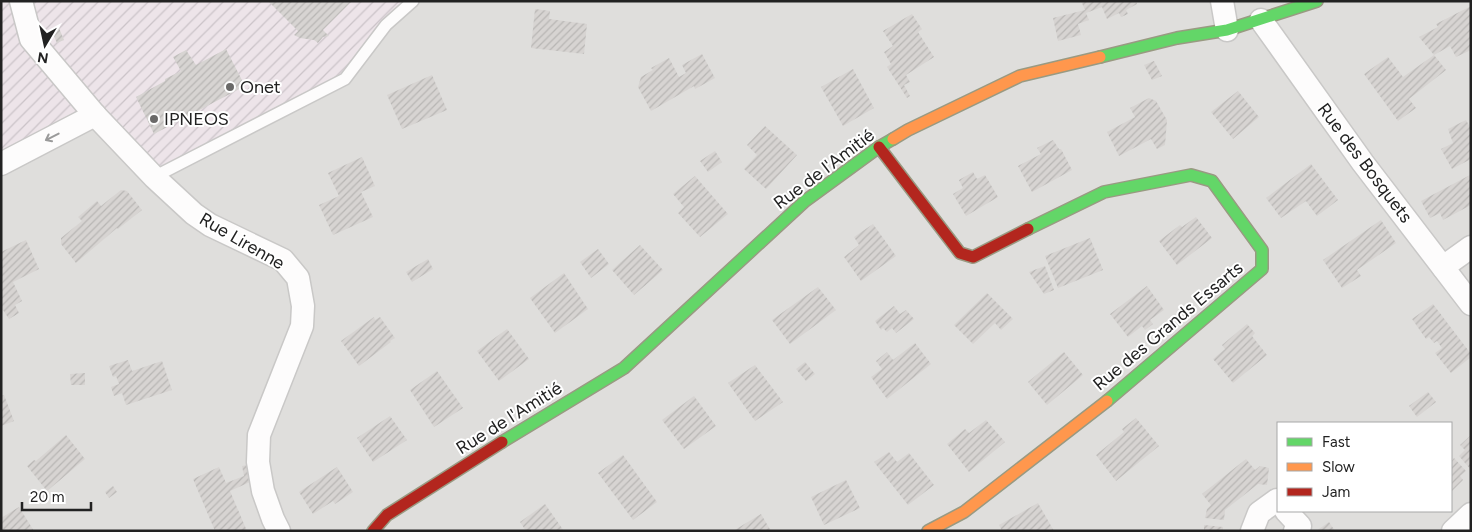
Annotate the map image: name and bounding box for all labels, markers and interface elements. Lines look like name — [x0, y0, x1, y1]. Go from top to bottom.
north arrow — [20, 20, 70, 70]
text: N — [36, 48, 50, 67]
place label: Onet — [240, 76, 281, 98]
marker: Onet — [224, 81, 236, 93]
street label: Rue des Bosquets — [1313, 99, 1417, 227]
place label: IPNEOS — [164, 108, 229, 130]
marker: IPNEOS — [148, 113, 160, 125]
street label: Rue de l'Amitié — [769, 124, 879, 214]
one-way arrow — [45, 133, 60, 142]
street label: Rue Lirenne — [195, 208, 289, 274]
street label: Rue des Grands Essarts — [1089, 257, 1247, 395]
street label: Rue de l'Amitié — [452, 377, 566, 459]
legend — [1277, 422, 1452, 512]
text: Fast — [1322, 433, 1351, 451]
text: Slow — [1322, 458, 1355, 476]
scale bar — [22, 480, 91, 512]
text: Jam — [1322, 483, 1350, 501]
text: 20 m — [30, 488, 64, 506]

